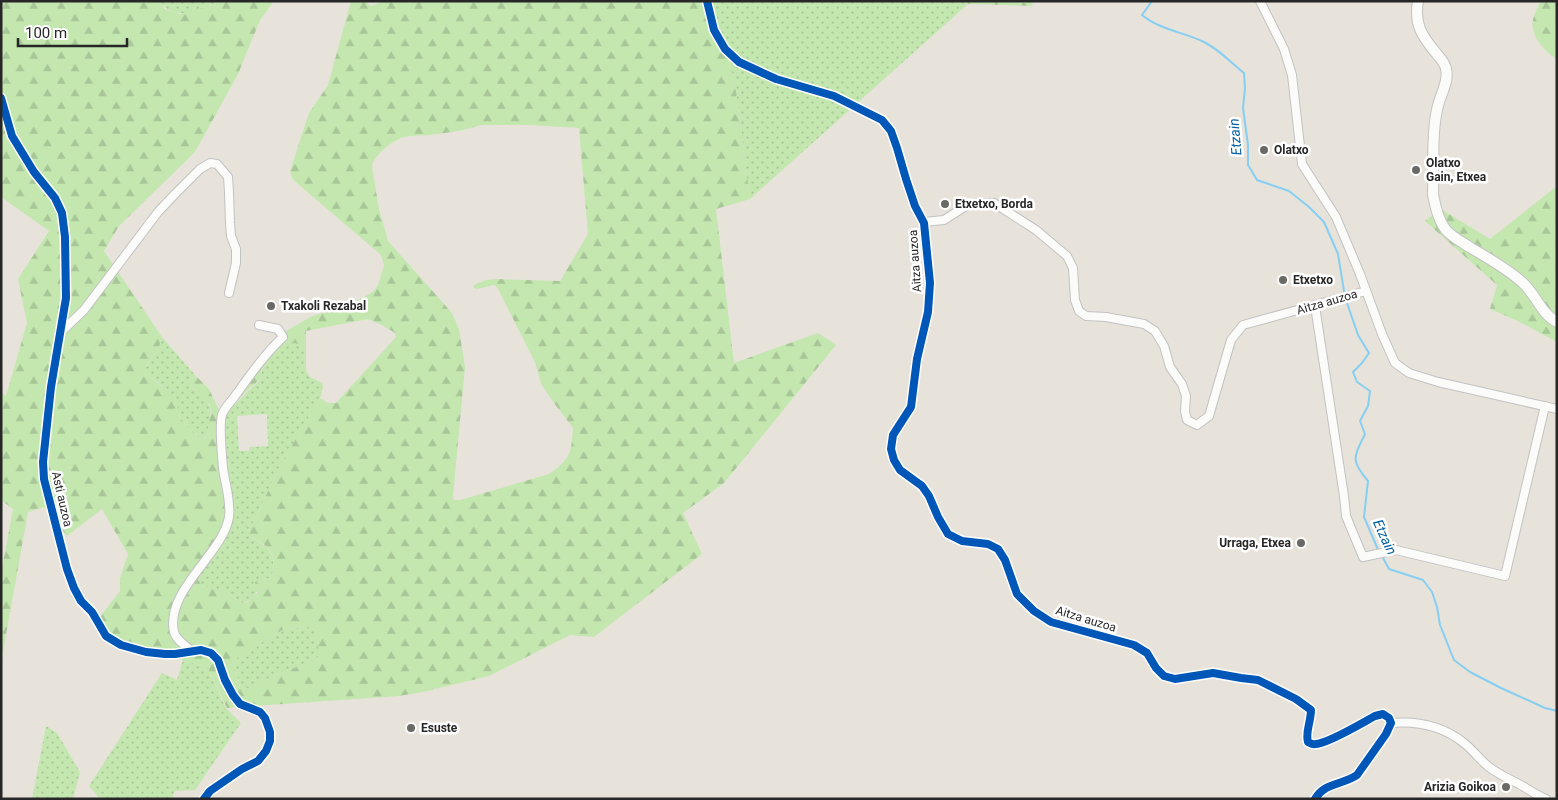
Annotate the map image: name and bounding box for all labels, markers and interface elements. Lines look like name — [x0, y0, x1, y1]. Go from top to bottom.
scale bar — [18, 15, 126, 47]
text: 100 m — [25, 24, 67, 42]
water label: Etzain — [1225, 118, 1245, 156]
place label: Olatxo — [1274, 143, 1309, 157]
marker: Olatxo — [1258, 144, 1270, 156]
place label: Olatxo Gain, Etxea — [1426, 156, 1487, 184]
marker: Olatxo Gain, Etxea — [1410, 164, 1422, 176]
place label: Etxetxo, Borda — [955, 197, 1033, 211]
marker: Etxetxo, Borda — [939, 198, 951, 210]
street label: Aitza auzoa — [906, 229, 924, 293]
place label: Etxetxo — [1293, 273, 1333, 287]
marker: Etxetxo — [1277, 274, 1289, 286]
street label: Aitza auzoa — [1295, 287, 1359, 317]
place label: Txakoli Rezabal — [281, 299, 366, 313]
marker: Txakoli Rezabal — [265, 300, 277, 312]
street label: Asti auzoa — [49, 470, 75, 528]
water label: Etzain — [1370, 517, 1400, 557]
place label: Urraga, Etxea — [1219, 536, 1292, 550]
marker: Urraga, Etxea — [1295, 537, 1307, 549]
street label: Aitza auzoa — [1054, 603, 1118, 635]
place label: Esuste — [421, 721, 458, 735]
marker: Esuste — [405, 722, 417, 734]
place label: Arizia Goikoa — [1424, 780, 1497, 794]
marker: Arizia Goikoa — [1500, 781, 1512, 793]

